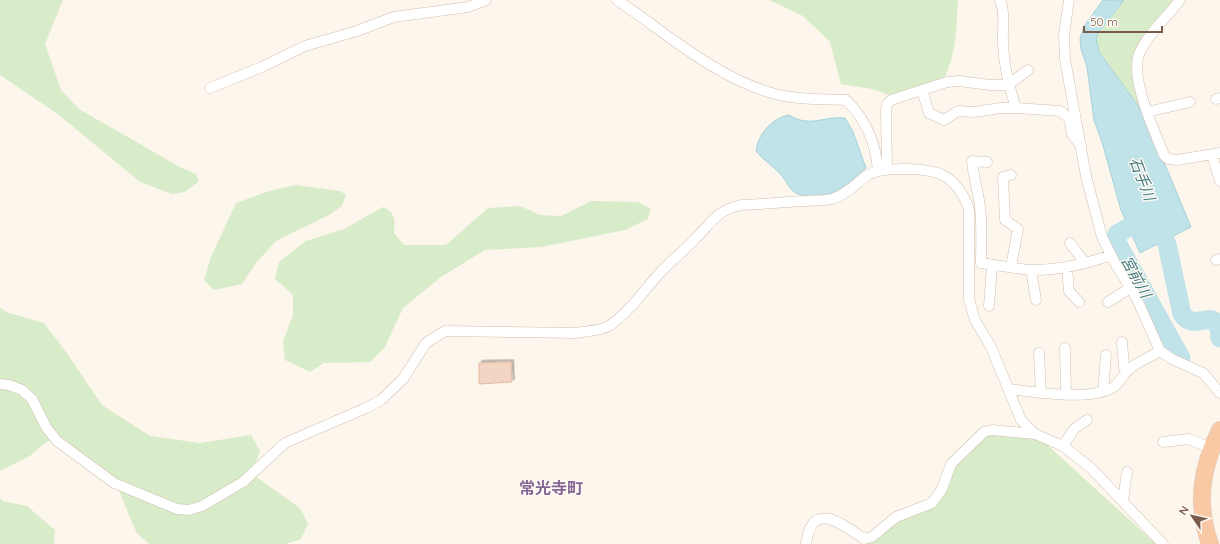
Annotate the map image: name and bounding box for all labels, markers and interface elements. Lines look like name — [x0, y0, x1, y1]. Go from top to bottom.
scale bar — [1084, 8, 1162, 34]
text: 50 m — [1090, 14, 1118, 29]
water label: 石手川 — [1126, 154, 1160, 205]
water label: 宮前川 — [1117, 252, 1157, 303]
district label: 常光寺町 — [519, 478, 583, 498]
north arrow — [1172, 496, 1212, 536]
text: N — [1176, 503, 1192, 518]

